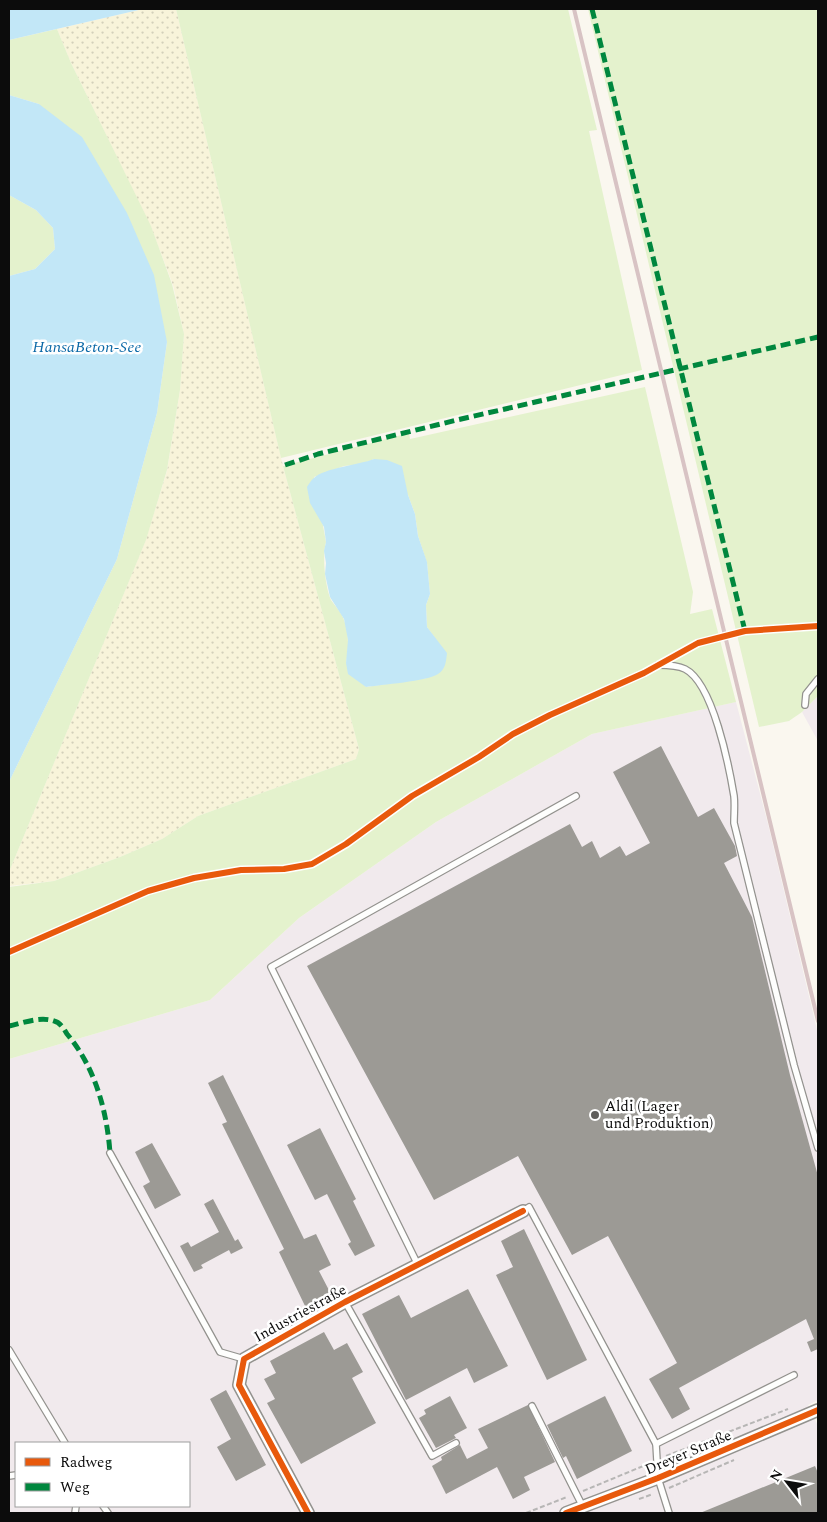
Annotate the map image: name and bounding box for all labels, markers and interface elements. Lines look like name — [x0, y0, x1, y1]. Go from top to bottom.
water label: HansaBeton-See — [33, 335, 141, 359]
place label: Aldi (Lager und Produktion) — [605, 1095, 713, 1135]
marker: Aldi (Lager und Produktion) — [589, 1109, 601, 1121]
street label: Industriestraße — [250, 1279, 351, 1348]
street label: Dreyer Straße — [641, 1424, 735, 1481]
legend — [15, 1442, 190, 1507]
text: Radweg — [60, 1451, 113, 1474]
north arrow — [762, 1457, 812, 1507]
text: N — [764, 1465, 788, 1486]
text: Weg — [60, 1476, 90, 1499]

